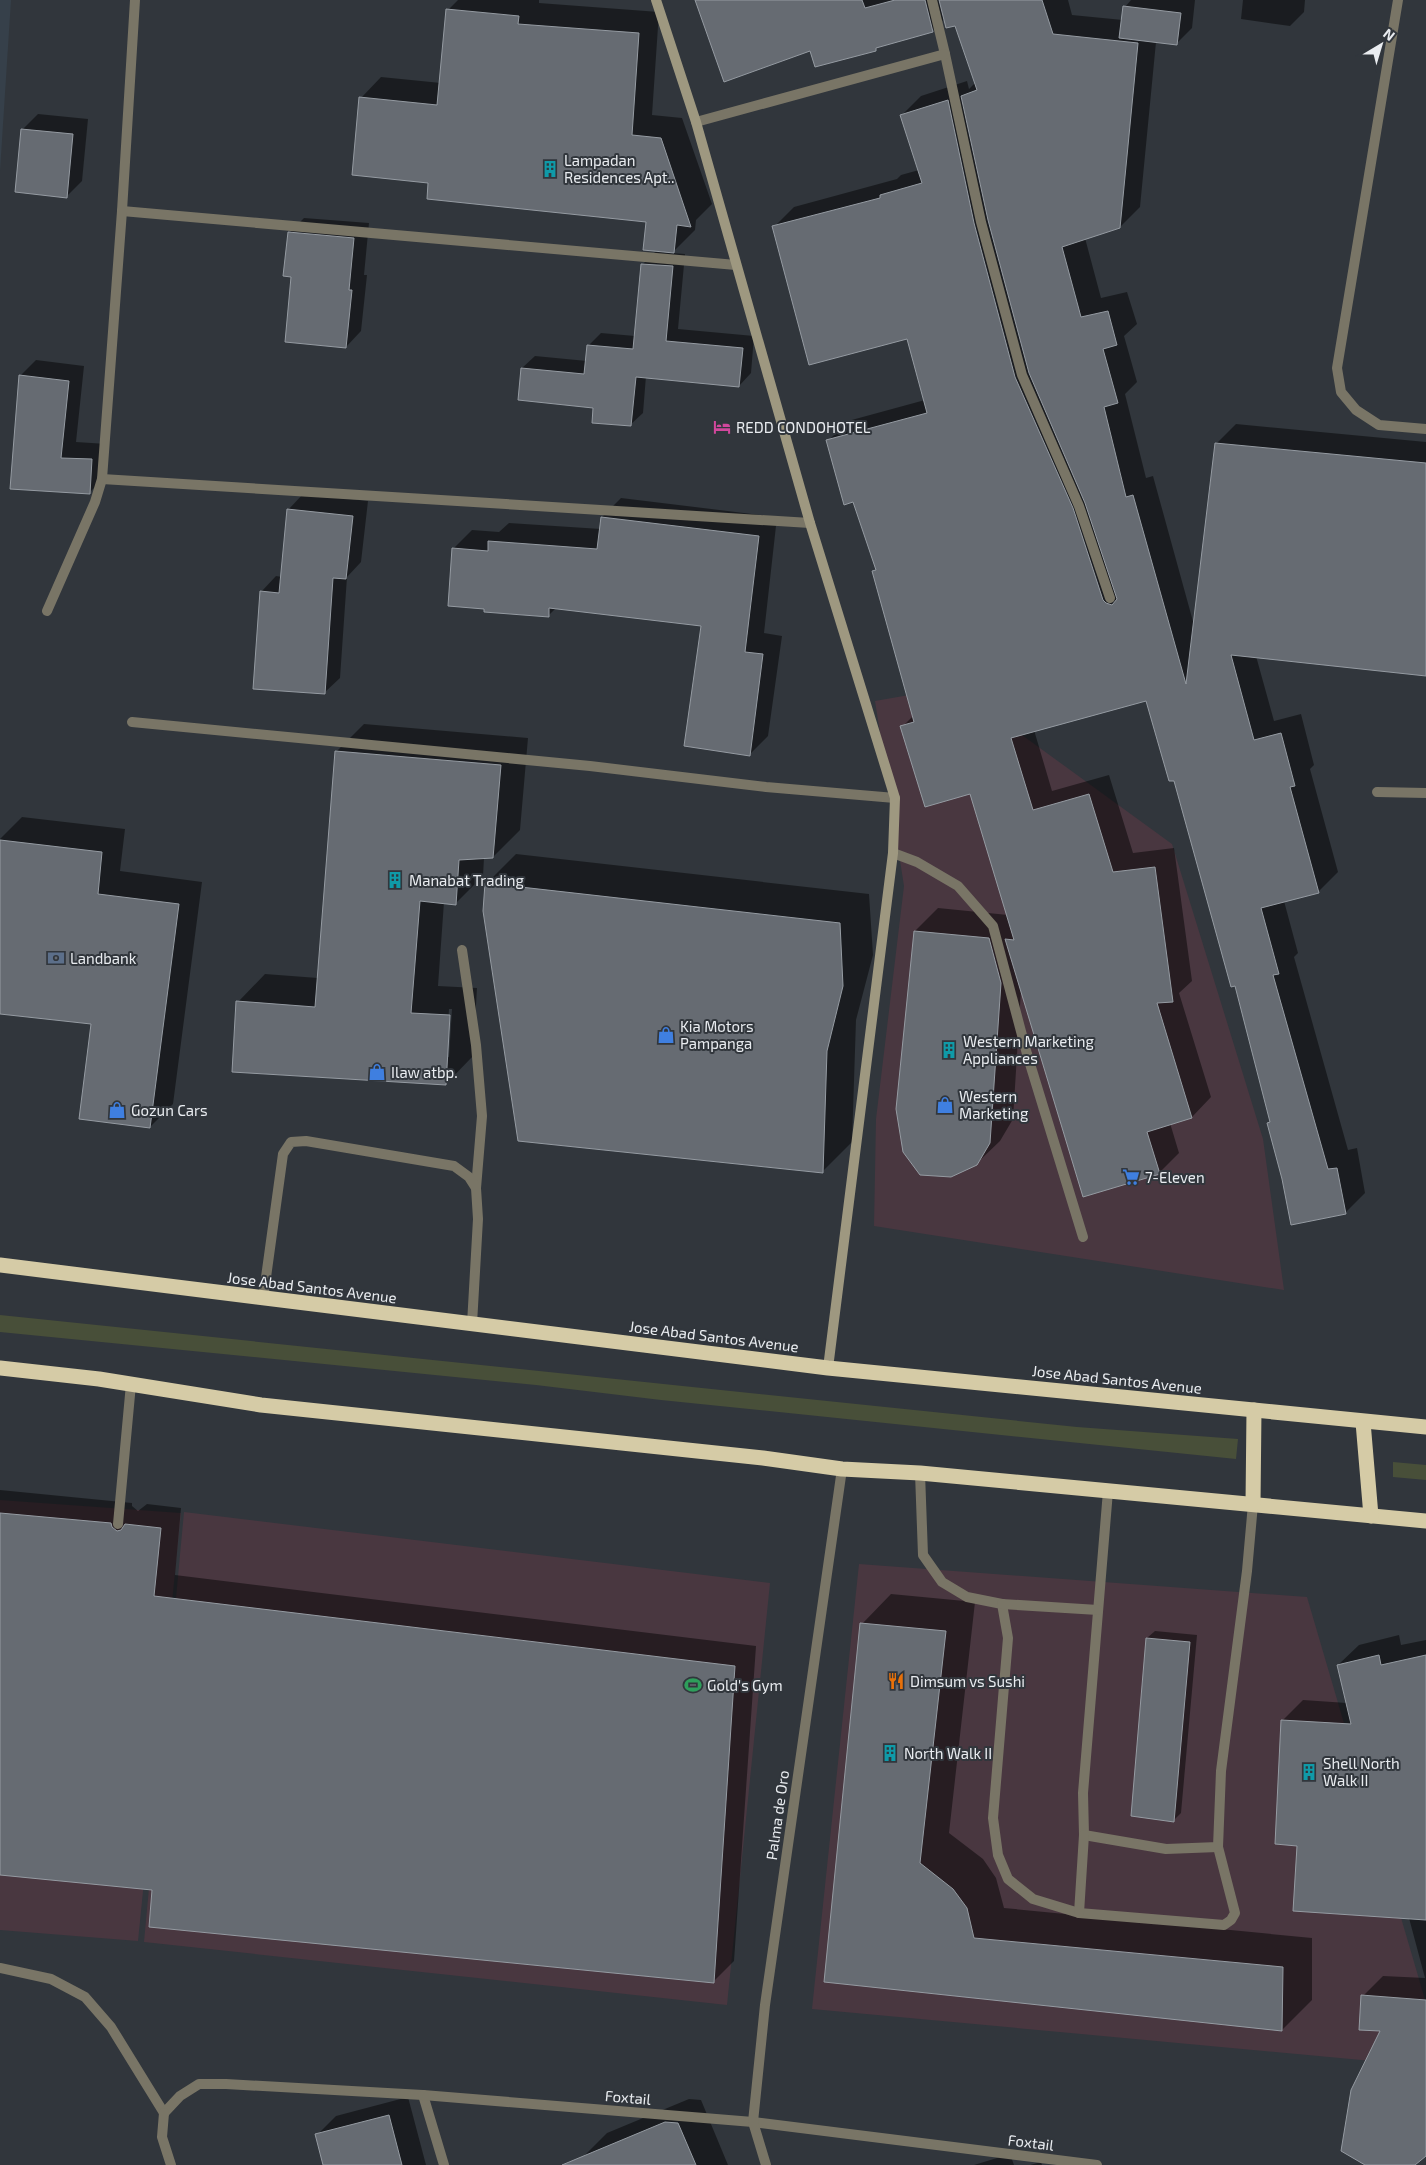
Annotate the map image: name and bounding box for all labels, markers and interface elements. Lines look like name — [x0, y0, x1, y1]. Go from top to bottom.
north arrow — [1356, 20, 1406, 70]
text: N — [1380, 25, 1399, 44]
place label: Lampadan Residences Apt.. — [564, 151, 674, 186]
building icon: Lampadan Residences Apt.. — [540, 159, 560, 179]
hotel icon: REDD CONDOHOTEL — [712, 417, 732, 437]
place label: REDD CONDOHOTEL — [736, 418, 871, 436]
building icon: Manabat Trading — [385, 870, 405, 890]
place label: Manabat Trading — [409, 871, 524, 889]
bank icon: Landbank — [46, 948, 66, 968]
place label: Landbank — [70, 949, 137, 967]
place label: Kia Motors Pampanga — [680, 1017, 754, 1052]
shop icon: Kia Motors Pampanga — [656, 1025, 676, 1045]
place label: Western Marketing Appliances — [963, 1032, 1094, 1067]
building icon: Western Marketing Appliances — [939, 1040, 959, 1060]
shop icon: Ilaw atbp. — [367, 1062, 387, 1082]
place label: Ilaw atbp. — [391, 1063, 458, 1081]
place label: Western Marketing — [959, 1087, 1029, 1122]
shop icon: Western Marketing — [935, 1095, 955, 1115]
shop icon: Gozun Cars — [107, 1100, 127, 1120]
place label: Gozun Cars — [131, 1101, 208, 1119]
supermarket icon: 7-Eleven — [1121, 1167, 1141, 1187]
place label: 7-Eleven — [1145, 1168, 1205, 1186]
street label: Jose Abad Santos Avenue — [226, 1268, 398, 1306]
street label: Jose Abad Santos Avenue — [628, 1317, 800, 1355]
street label: Jose Abad Santos Avenue — [1031, 1361, 1203, 1397]
restaurant icon: Dimsum vs Sushi — [886, 1671, 906, 1691]
place label: Dimsum vs Sushi — [910, 1672, 1025, 1690]
sports icon: Gold's Gym — [683, 1675, 703, 1695]
place label: Gold's Gym — [707, 1676, 783, 1694]
building icon: North Walk II — [880, 1743, 900, 1763]
place label: North Walk II — [904, 1744, 992, 1762]
place label: Shell North Walk II — [1323, 1754, 1400, 1789]
building icon: Shell North Walk II — [1299, 1762, 1319, 1782]
street label: Palma de Oro — [762, 1769, 792, 1861]
street label: Foxtail — [604, 2086, 652, 2108]
street label: Foxtail — [1007, 2130, 1056, 2154]

